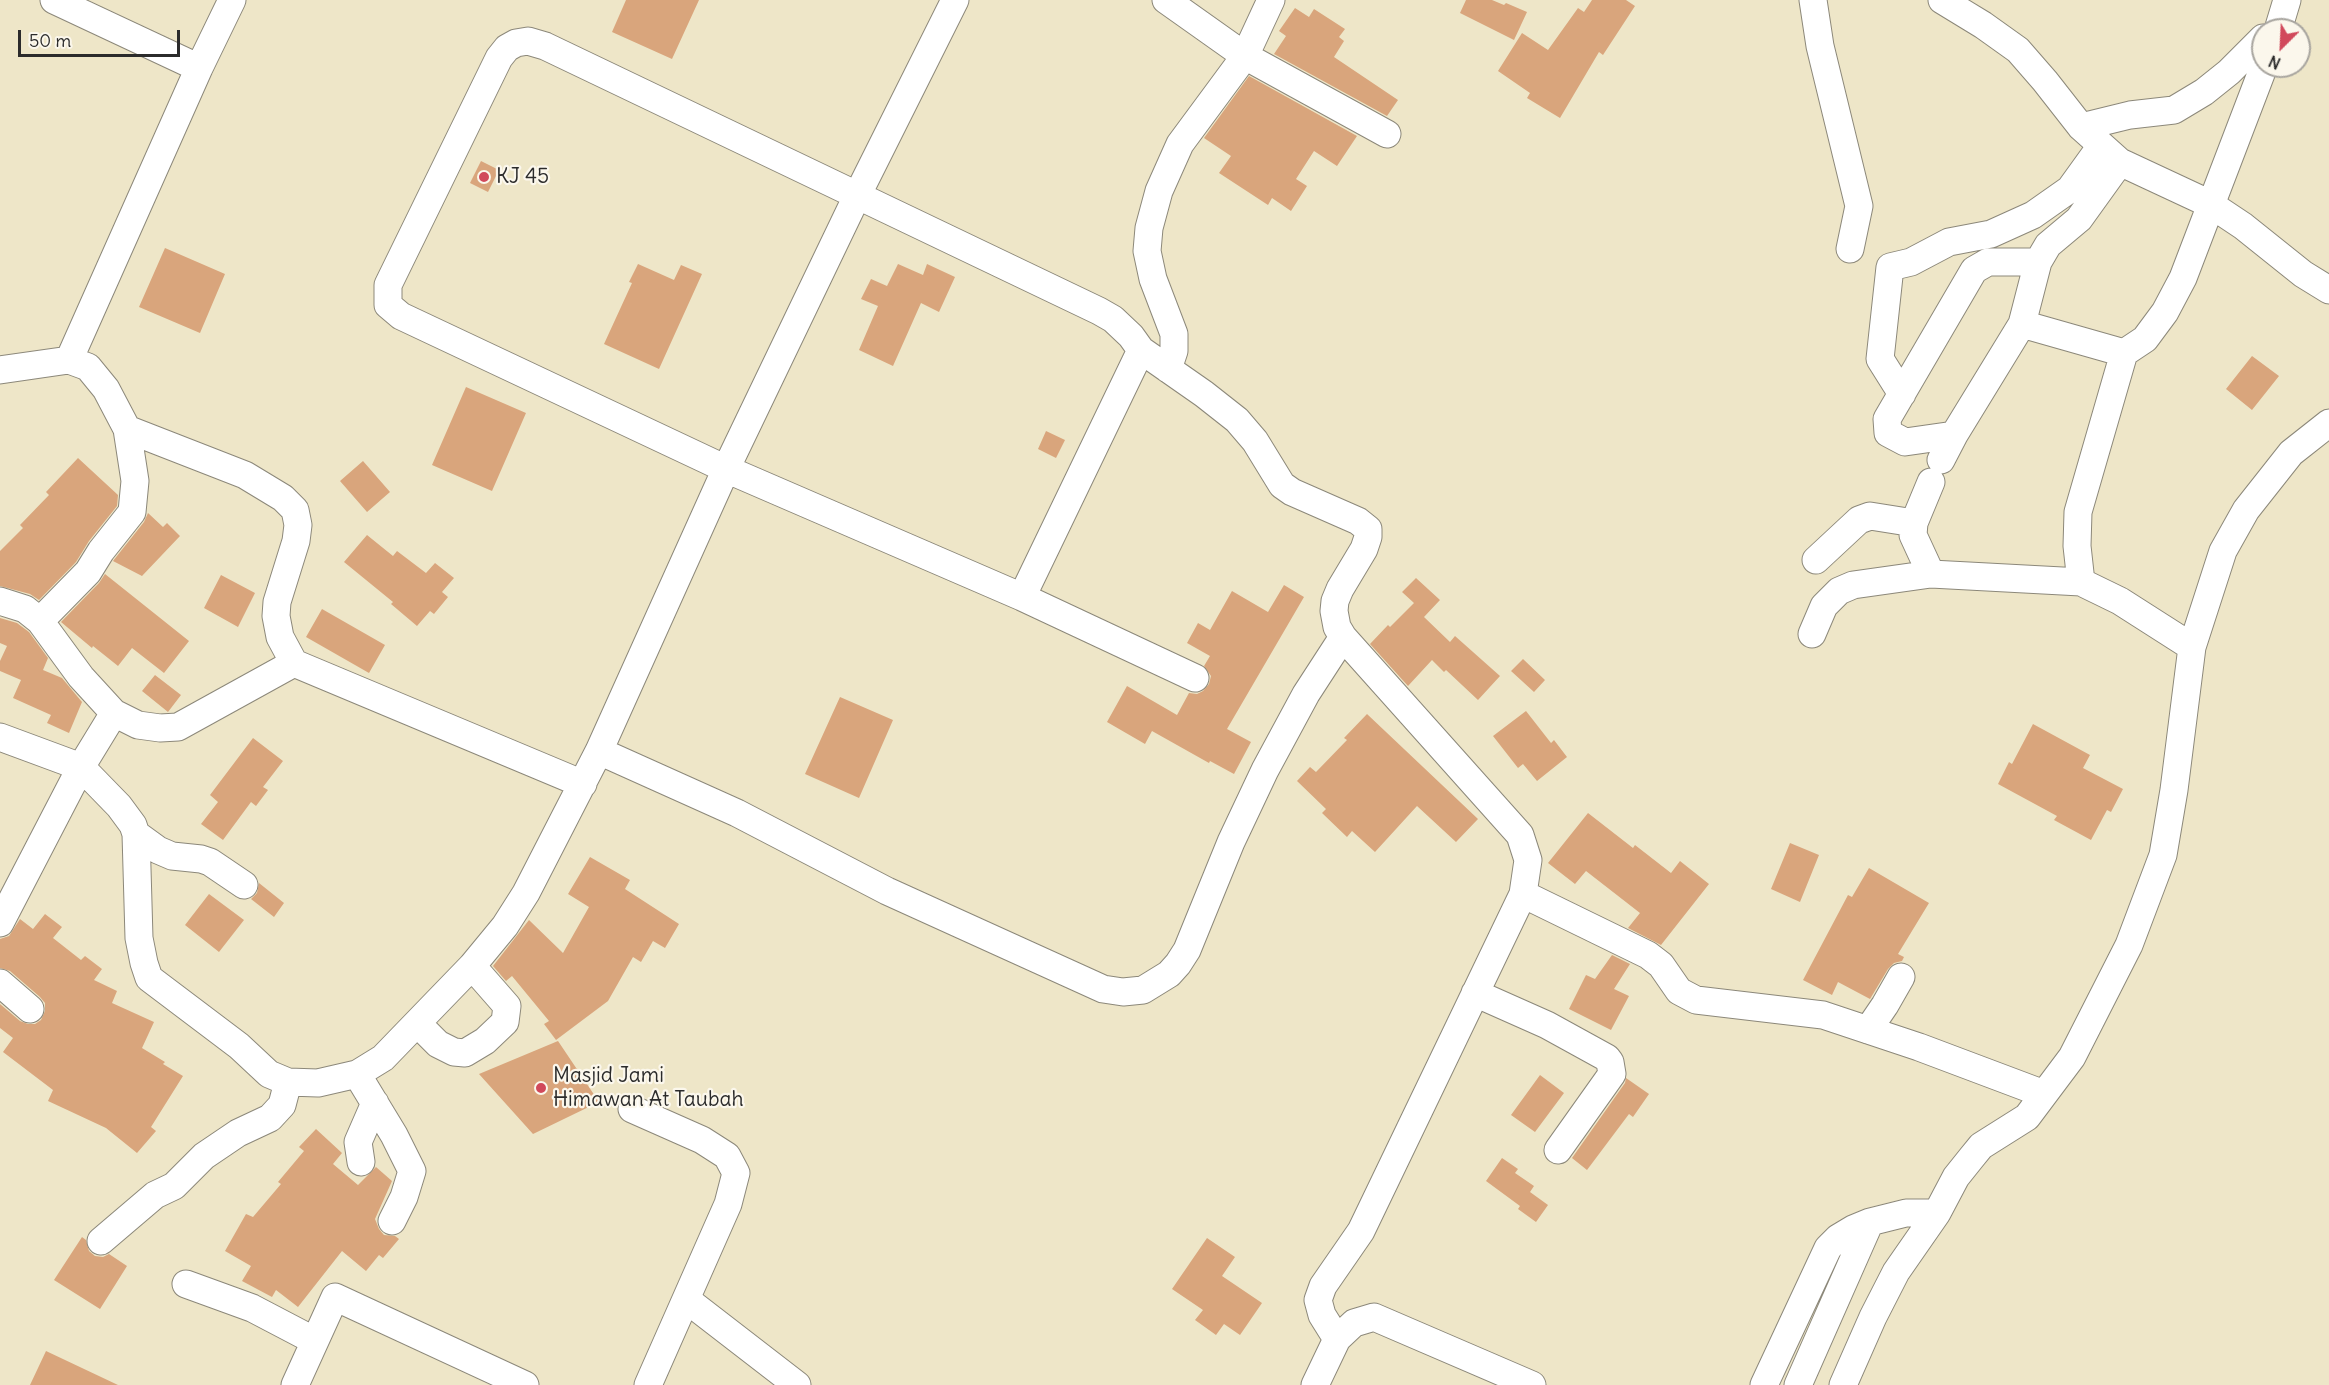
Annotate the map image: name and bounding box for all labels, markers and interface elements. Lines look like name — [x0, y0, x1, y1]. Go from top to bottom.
scale bar — [21, 18, 183, 56]
north arrow — [2251, 18, 2311, 78]
text: 50 m — [29, 29, 71, 52]
text: N — [2265, 51, 2284, 74]
place label: KJ 45 — [496, 164, 549, 190]
marker: KJ 45 — [477, 170, 491, 184]
place label: Masjid Jami Himawan At Taubah — [553, 1063, 744, 1113]
marker: Masjid Jami Himawan At Taubah — [534, 1081, 548, 1095]

